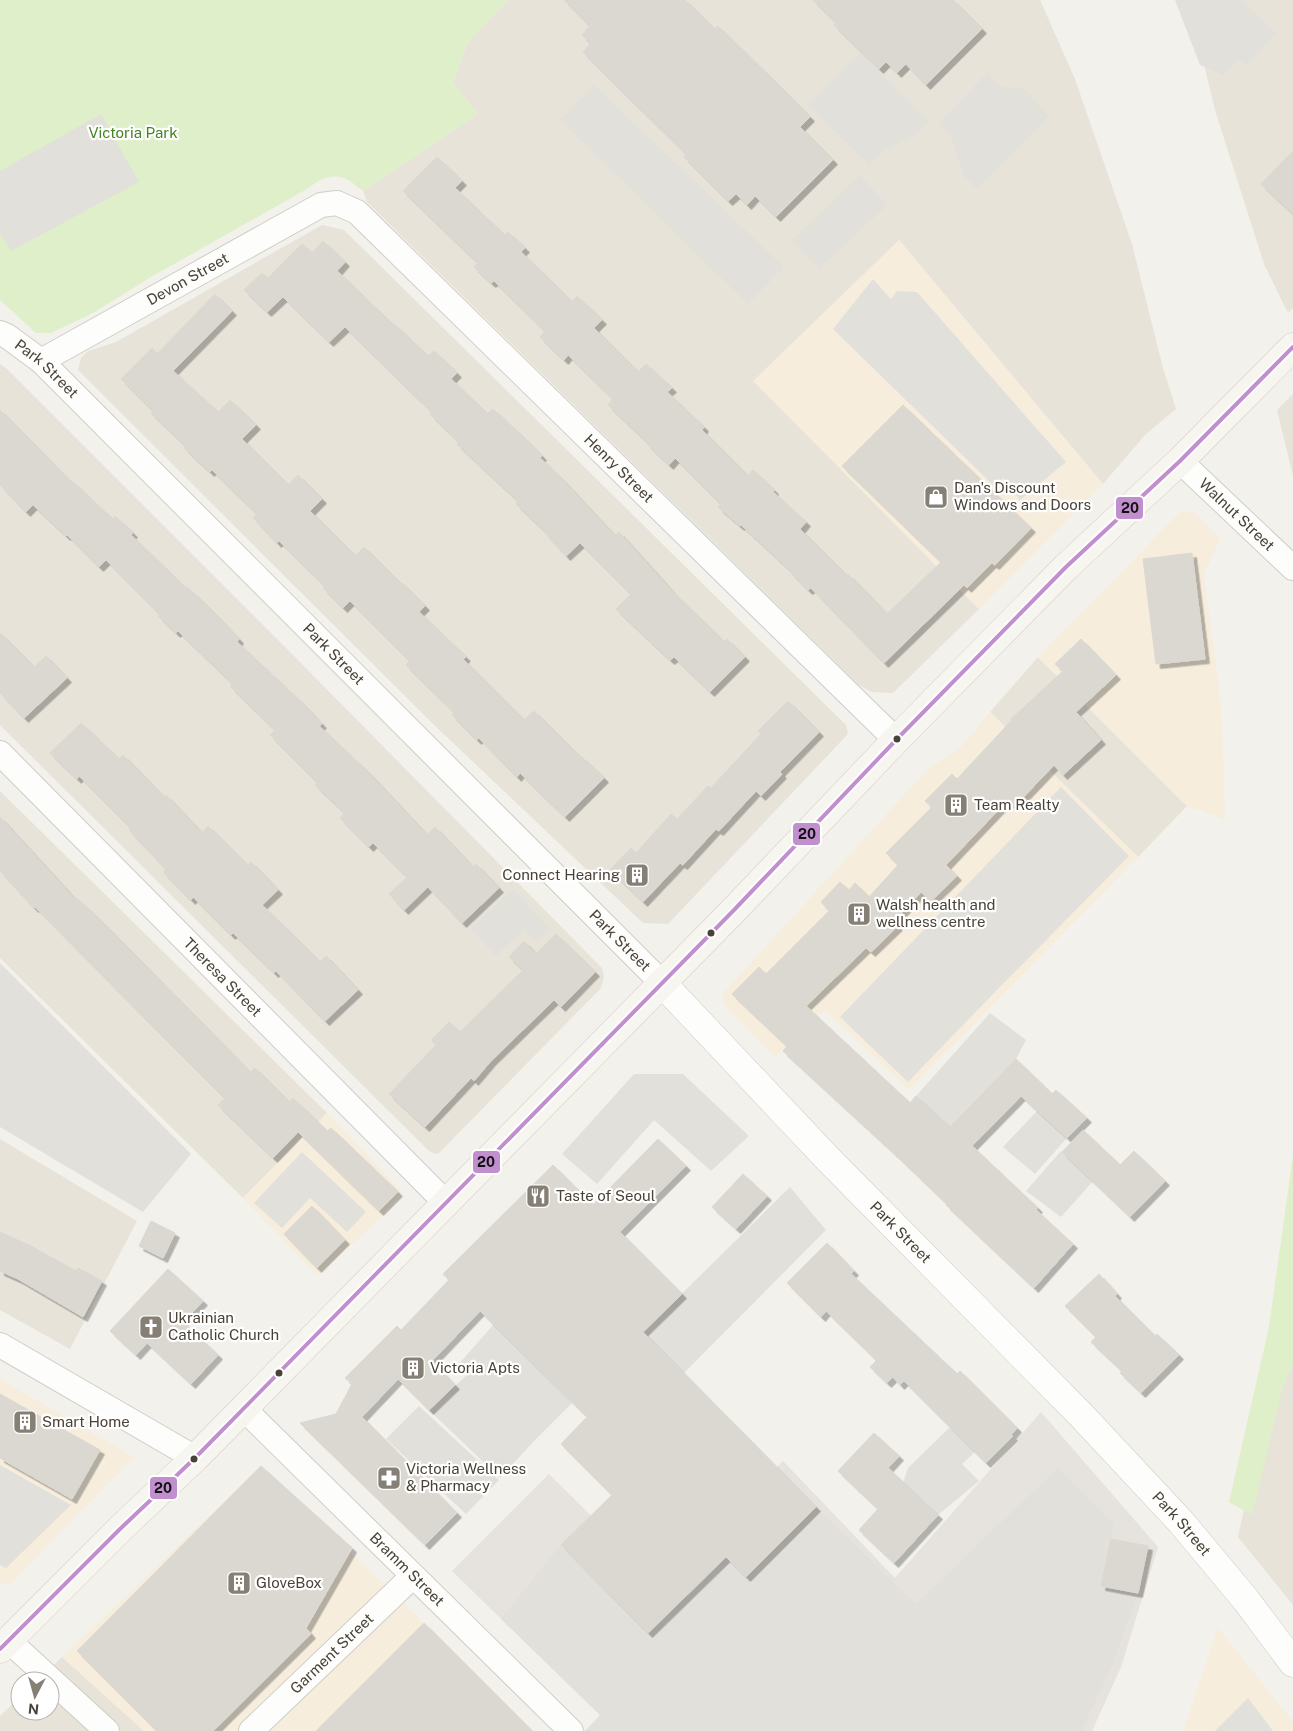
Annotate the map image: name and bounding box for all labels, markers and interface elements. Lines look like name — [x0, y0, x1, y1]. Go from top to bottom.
park label: Victoria Park — [88, 124, 178, 141]
street label: Devon Street — [144, 249, 231, 308]
street label: Park Street — [12, 336, 82, 401]
street label: Henry Street — [581, 430, 657, 506]
street label: Walnut Street — [1196, 475, 1278, 554]
place label: Dan's Discount Windows and Doors — [954, 479, 1091, 513]
shop icon: Dan's Discount Windows and Doors — [923, 484, 949, 510]
line badge: 20 — [1115, 496, 1144, 520]
text: 20 — [1121, 500, 1139, 516]
street label: Park Street — [300, 620, 368, 688]
unlabelled marker — [892, 734, 902, 744]
building icon: Team Realty — [943, 792, 969, 818]
place label: Team Realty — [974, 796, 1060, 813]
line badge: 20 — [792, 822, 821, 846]
text: 20 — [798, 826, 816, 842]
building icon: Connect Hearing — [624, 862, 650, 888]
place label: Connect Hearing — [502, 866, 620, 883]
place label: Walsh health and wellness centre — [876, 896, 996, 930]
building icon: Walsh health and wellness centre — [846, 901, 872, 927]
street label: Park Street — [586, 906, 654, 975]
unlabelled marker — [706, 928, 716, 938]
street label: Theresa Street — [180, 934, 265, 1020]
line badge: 20 — [472, 1150, 501, 1174]
text: 20 — [477, 1154, 495, 1170]
restaurant icon: Taste of Seoul — [525, 1183, 551, 1209]
place label: Taste of Seoul — [556, 1187, 655, 1204]
street label: Park Street — [867, 1198, 935, 1266]
place label: Ukrainian Catholic Church — [168, 1309, 279, 1343]
church icon: Ukrainian Catholic Church — [138, 1314, 164, 1340]
building icon: Victoria Apts — [400, 1355, 426, 1381]
place label: Victoria Apts — [430, 1359, 520, 1376]
unlabelled marker — [274, 1368, 284, 1378]
building icon: Smart Home — [12, 1409, 38, 1435]
place label: Smart Home — [42, 1413, 130, 1430]
unlabelled marker — [189, 1454, 199, 1464]
place label: Victoria Wellness & Pharmacy — [406, 1460, 526, 1494]
pharmacy icon: Victoria Wellness & Pharmacy — [376, 1465, 402, 1491]
line badge: 20 — [149, 1476, 178, 1500]
text: 20 — [154, 1480, 172, 1496]
street label: Park Street — [1149, 1488, 1215, 1559]
street label: Bramm Street — [367, 1529, 448, 1609]
building icon: GloveBox — [226, 1570, 252, 1596]
place label: GloveBox — [256, 1574, 322, 1591]
street label: Garment Street — [287, 1610, 377, 1697]
north arrow — [10, 1671, 60, 1721]
text: N — [27, 1700, 40, 1717]

